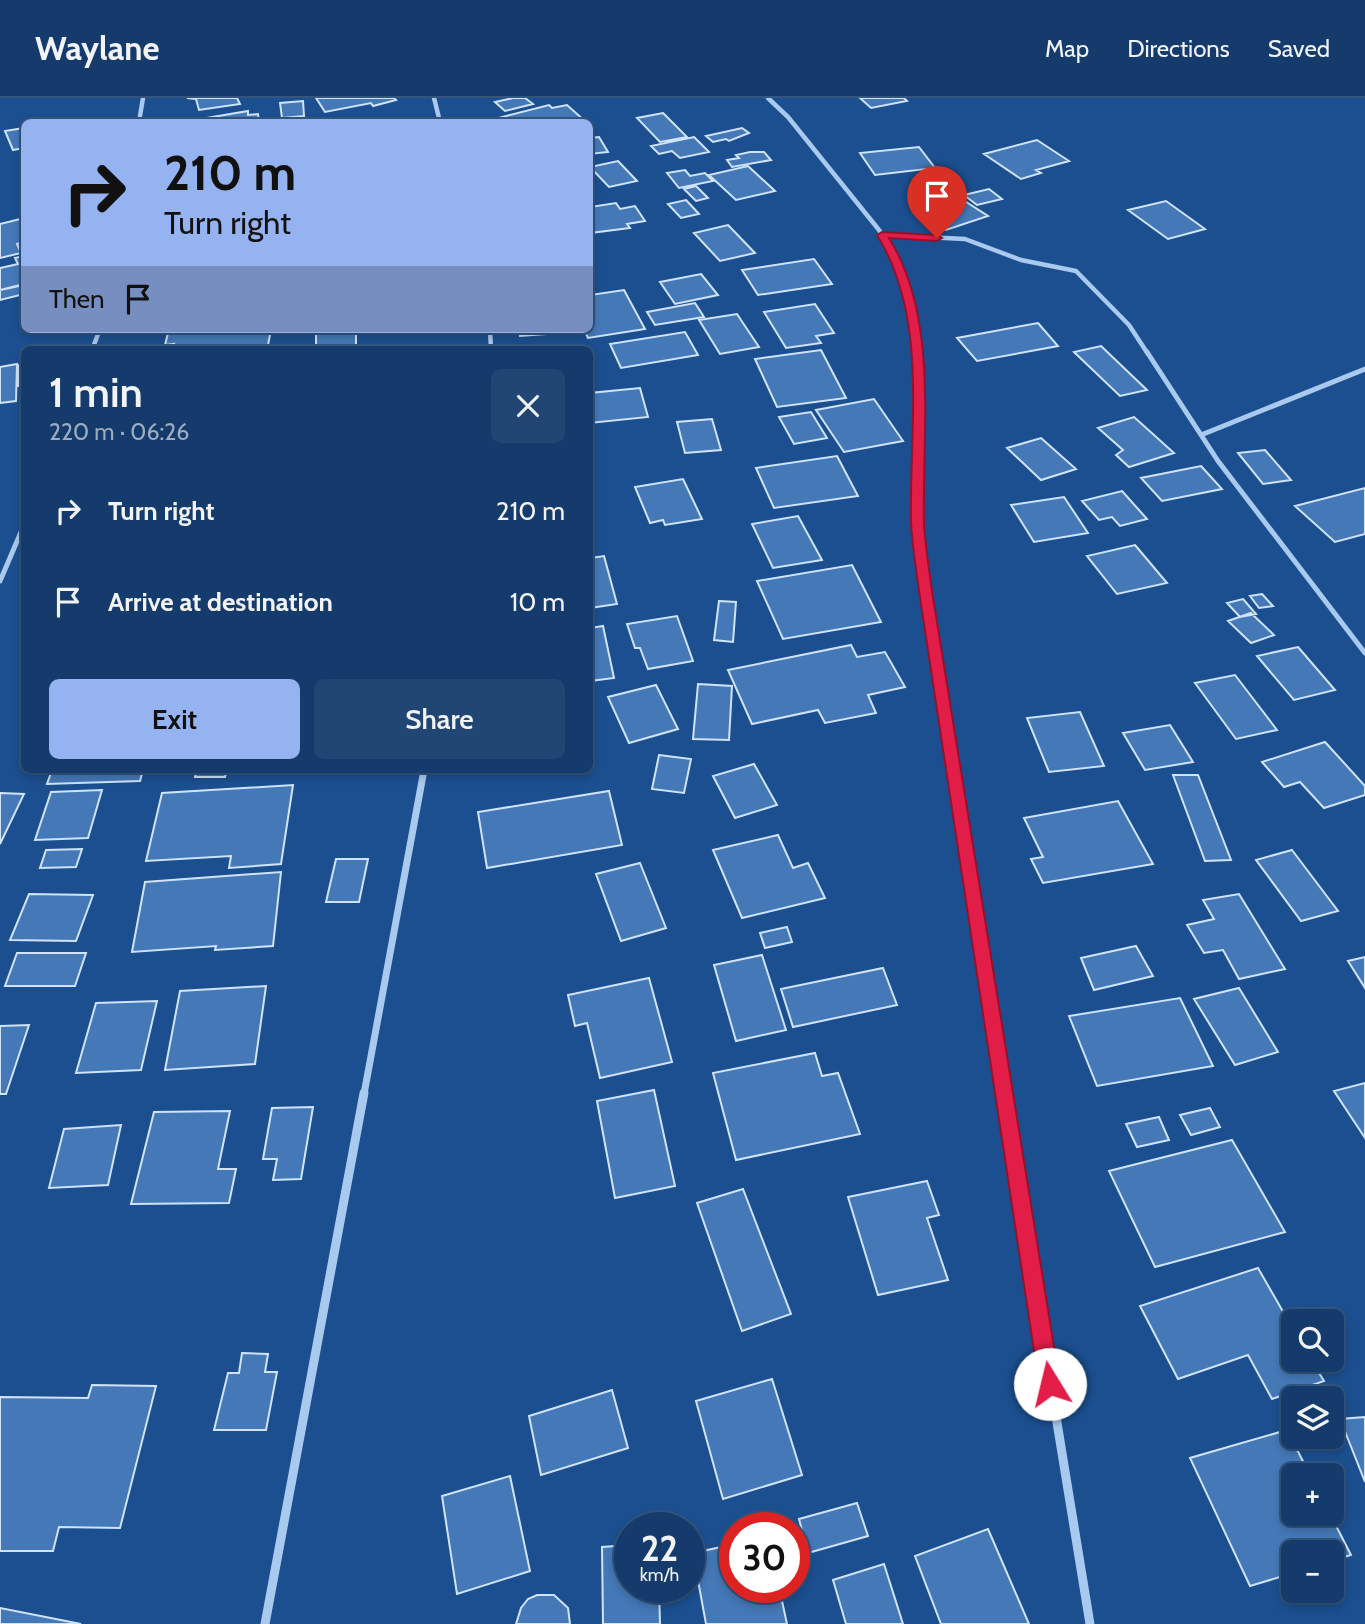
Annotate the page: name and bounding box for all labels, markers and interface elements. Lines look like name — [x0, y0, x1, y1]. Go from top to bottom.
text: Waylane — [35, 28, 159, 68]
text: Map — [1045, 34, 1089, 63]
text: Directions — [1127, 34, 1230, 63]
text: Saved — [1268, 34, 1330, 63]
text: 210 m — [164, 143, 296, 202]
icon: right — [49, 147, 140, 238]
pin — [907, 166, 967, 238]
icon: arrive — [918, 177, 956, 215]
text: Turn right — [164, 203, 291, 242]
icon: arrive — [119, 280, 157, 318]
text: Then — [49, 283, 105, 315]
text: 1 min — [49, 366, 143, 418]
button: close — [491, 369, 565, 443]
text: 220 m · 06:26 — [49, 418, 189, 446]
icon: right — [49, 492, 87, 530]
text: Turn right — [108, 495, 214, 527]
text: 210 m — [496, 495, 565, 527]
icon: arrive — [49, 583, 87, 621]
text: Arrive at destination — [108, 586, 333, 618]
text: 10 m — [510, 586, 565, 618]
button: Exit — [49, 679, 300, 759]
button: Share — [314, 679, 565, 759]
map controls — [1281, 1309, 1344, 1603]
button: search — [1281, 1309, 1344, 1372]
position arrow — [1013, 1347, 1087, 1421]
button: layers — [1281, 1386, 1344, 1449]
button: + — [1281, 1463, 1344, 1526]
speed limit sign: 30 — [719, 1512, 810, 1603]
text: 22 — [641, 1527, 678, 1570]
button: − — [1281, 1540, 1344, 1603]
text: km/h — [640, 1564, 679, 1586]

